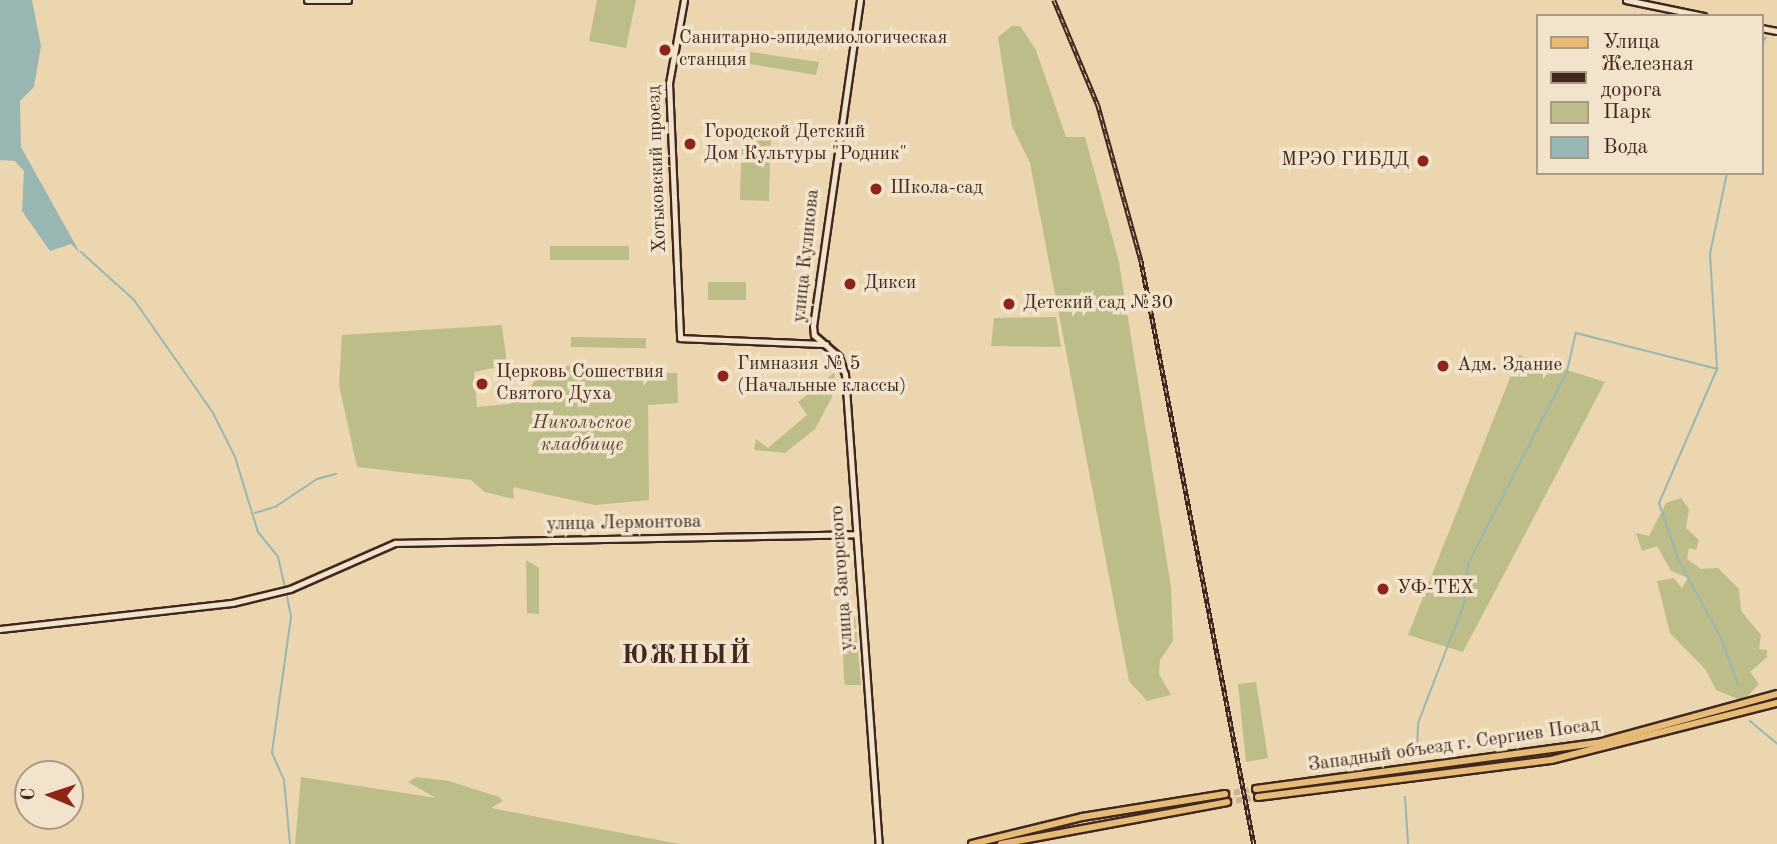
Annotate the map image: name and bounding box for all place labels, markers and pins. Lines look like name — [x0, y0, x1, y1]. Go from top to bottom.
place label: Санитарно-эпидемиологическая станция — [679, 28, 947, 72]
marker: Санитарно-эпидемиологическая станция — [657, 42, 673, 58]
place label: Городской Детский Дом Культуры "Родник" — [704, 122, 907, 166]
marker: Городской Детский Дом Культуры "Родник" — [682, 136, 698, 152]
place label: МРЭО ГИБДД — [1281, 150, 1409, 172]
marker: МРЭО ГИБДД — [1415, 153, 1431, 169]
place label: Школа-сад — [890, 178, 983, 200]
marker: Школа-сад — [868, 181, 884, 197]
place label: Дикси — [864, 273, 916, 295]
marker: Дикси — [842, 276, 858, 292]
place label: Детский сад №30 — [1023, 293, 1173, 315]
marker: Детский сад №30 — [1001, 296, 1017, 312]
place label: Гимназия № 5 (Начальные классы) — [737, 354, 906, 398]
place label: Адм. Здание — [1457, 355, 1562, 377]
marker: Адм. Здание — [1435, 358, 1451, 374]
place label: Церковь Сошествия Святого Духа — [496, 362, 664, 406]
marker: Гимназия № 5 (Начальные классы) — [715, 368, 731, 384]
marker: Церковь Сошествия Святого Духа — [474, 376, 490, 392]
place label: УФ-ТЕХ — [1397, 578, 1474, 600]
marker: УФ-ТЕХ — [1375, 581, 1391, 597]

